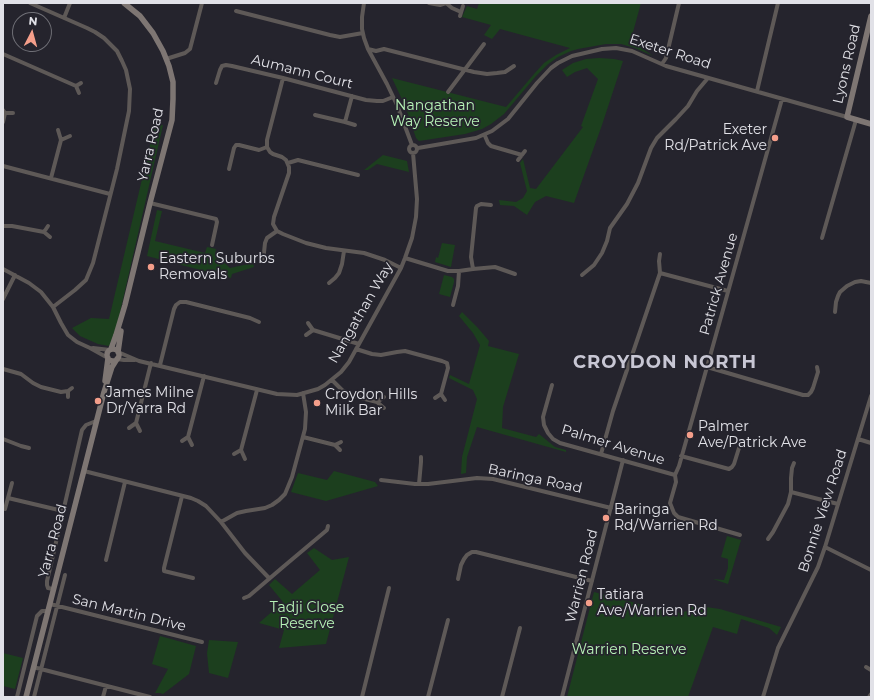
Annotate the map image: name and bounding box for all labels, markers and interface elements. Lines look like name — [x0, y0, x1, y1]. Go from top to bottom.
north arrow — [12, 12, 52, 52]
text: N — [28, 14, 38, 28]
street label: Lyons Road — [830, 23, 864, 105]
street label: Exeter Road — [627, 31, 713, 73]
street label: Aumann Court — [249, 51, 355, 93]
park label: Nangathan Way Reserve — [390, 98, 480, 130]
street label: Yarra Road — [134, 106, 168, 184]
place label: Exeter Rd/Patrick Ave — [664, 122, 767, 154]
marker: Exeter Rd/Patrick Ave — [770, 133, 780, 143]
street label: Patrick Avenue — [696, 231, 742, 337]
place label: Eastern Suburbs Removals — [159, 251, 275, 284]
street label: Nangathan Way — [325, 259, 397, 367]
marker: Eastern Suburbs Removals — [146, 262, 156, 272]
district label: CROYDON NORTH — [573, 352, 757, 374]
place label: James Milne Dr/Yarra Rd — [106, 385, 194, 418]
place label: Croydon Hills Milk Bar — [325, 387, 417, 420]
marker: James Milne Dr/Yarra Rd — [93, 396, 103, 406]
marker: Croydon Hills Milk Bar — [312, 398, 322, 408]
place label: Palmer Ave/Patrick Ave — [698, 419, 807, 452]
street label: Palmer Avenue — [559, 421, 667, 469]
marker: Palmer Ave/Patrick Ave — [685, 430, 695, 440]
street label: Bonnie View Road — [795, 447, 851, 575]
street label: Baringa Road — [486, 461, 584, 497]
street label: Yarra Road — [35, 502, 71, 580]
place label: Baringa Rd/Warrien Rd — [614, 502, 718, 534]
marker: Baringa Rd/Warrien Rd — [601, 513, 611, 523]
street label: Warrien Road — [562, 527, 602, 625]
place label: Tatiara Ave/Warrien Rd — [597, 587, 707, 620]
street label: San Martin Drive — [70, 591, 188, 635]
marker: Tatiara Ave/Warrien Rd — [584, 598, 594, 608]
park label: Tadji Close Reserve — [270, 600, 344, 632]
park label: Warrien Reserve — [572, 642, 686, 658]

